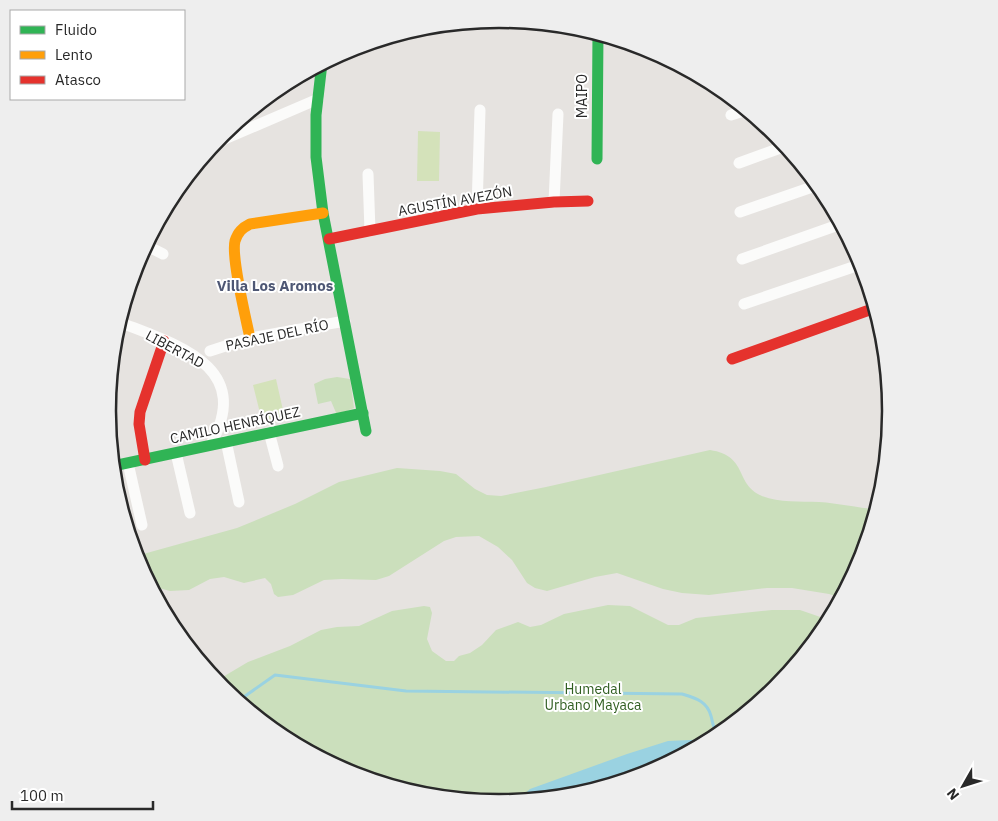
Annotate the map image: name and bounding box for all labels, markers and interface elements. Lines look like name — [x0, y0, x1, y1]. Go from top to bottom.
legend — [10, 10, 185, 100]
text: Fluido — [55, 20, 97, 39]
text: Lento — [55, 45, 93, 64]
text: Atasco — [55, 70, 101, 89]
street label: MAIPO — [573, 74, 591, 118]
street label: AGUSTÍN AVEZÓN — [396, 181, 513, 220]
district label: Villa Los Aromos — [217, 276, 334, 295]
street label: PASAJE DEL RÍO — [224, 314, 330, 355]
street label: LIBERTAD — [143, 326, 207, 372]
street label: CAMILO HENRÍQUEZ — [168, 401, 302, 448]
park label: Humedal Urbano Mayaca — [545, 680, 642, 714]
north arrow — [938, 761, 988, 811]
scale bar — [12, 778, 154, 810]
text: N — [943, 785, 963, 804]
text: 100 m — [20, 786, 64, 805]

